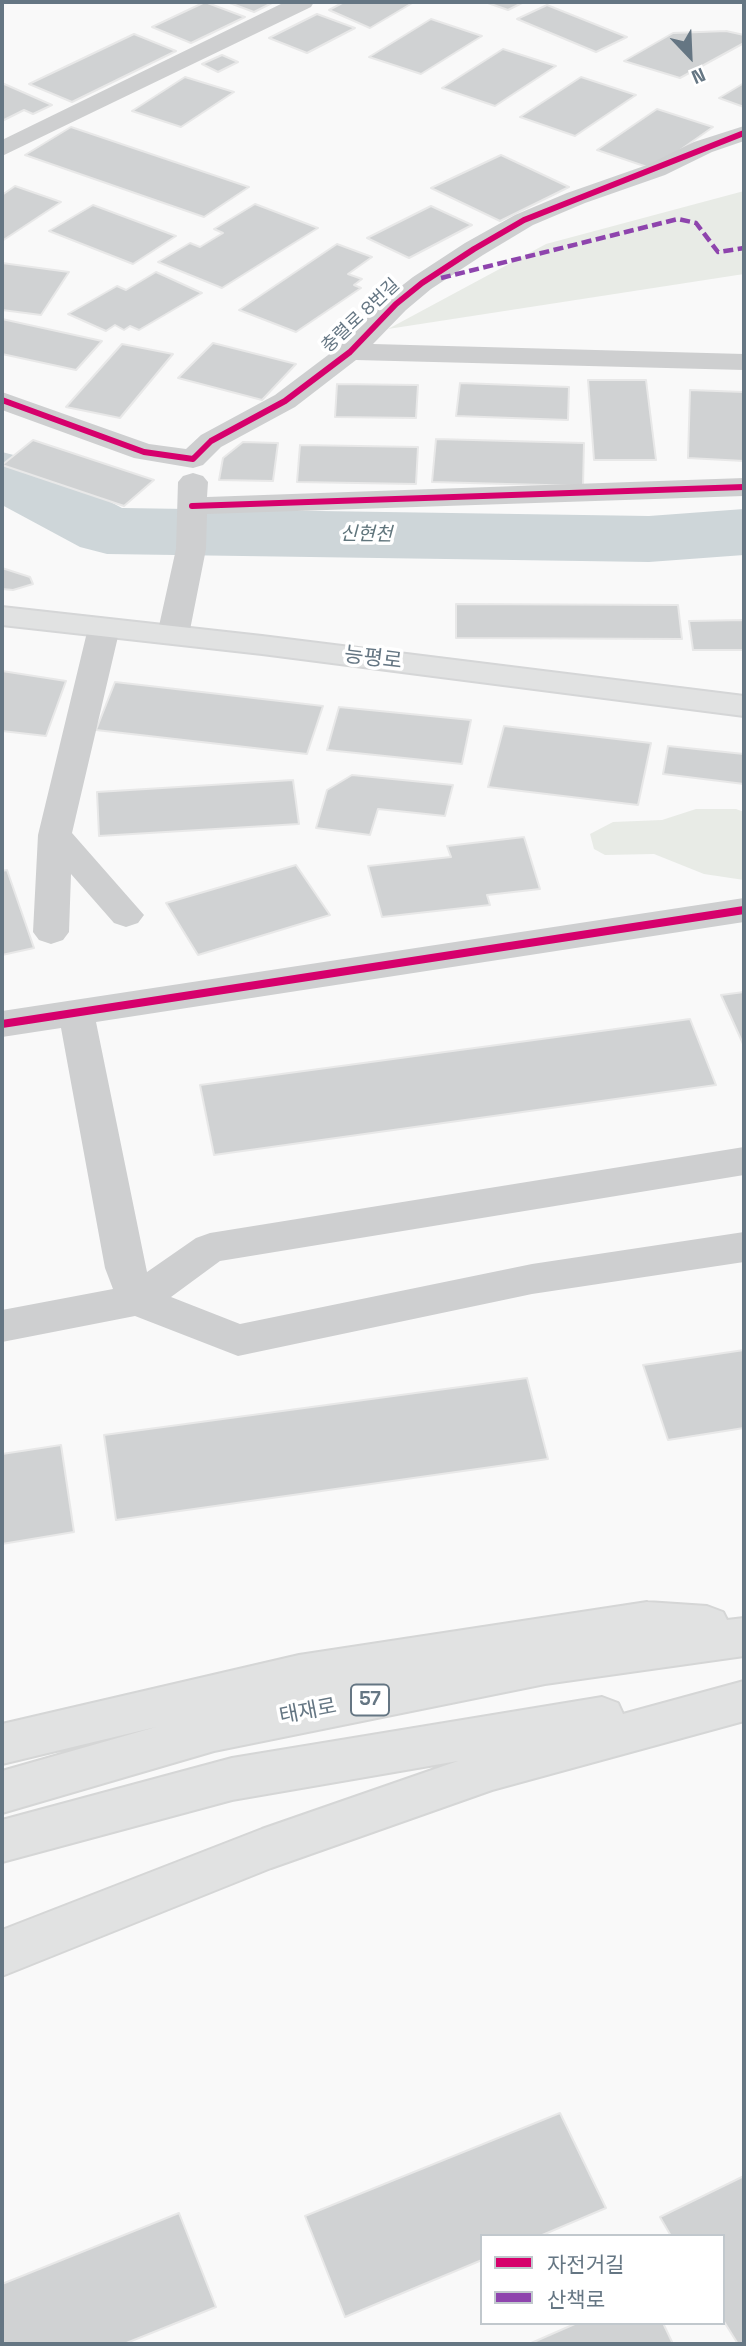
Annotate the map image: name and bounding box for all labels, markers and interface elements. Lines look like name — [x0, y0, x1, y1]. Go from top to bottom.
north arrow — [655, 21, 725, 91]
text: N — [688, 62, 709, 90]
street label: 충렬로 8번길 — [318, 274, 404, 358]
water label: 신현천 — [340, 523, 392, 547]
street label: 능평로 — [343, 643, 403, 675]
road number: 57 — [351, 1684, 389, 1716]
street label: 태재로 — [277, 1694, 339, 1730]
legend — [480, 2234, 725, 2325]
text: 자전거길 — [547, 2251, 624, 2278]
text: 산책로 — [547, 2286, 605, 2313]

